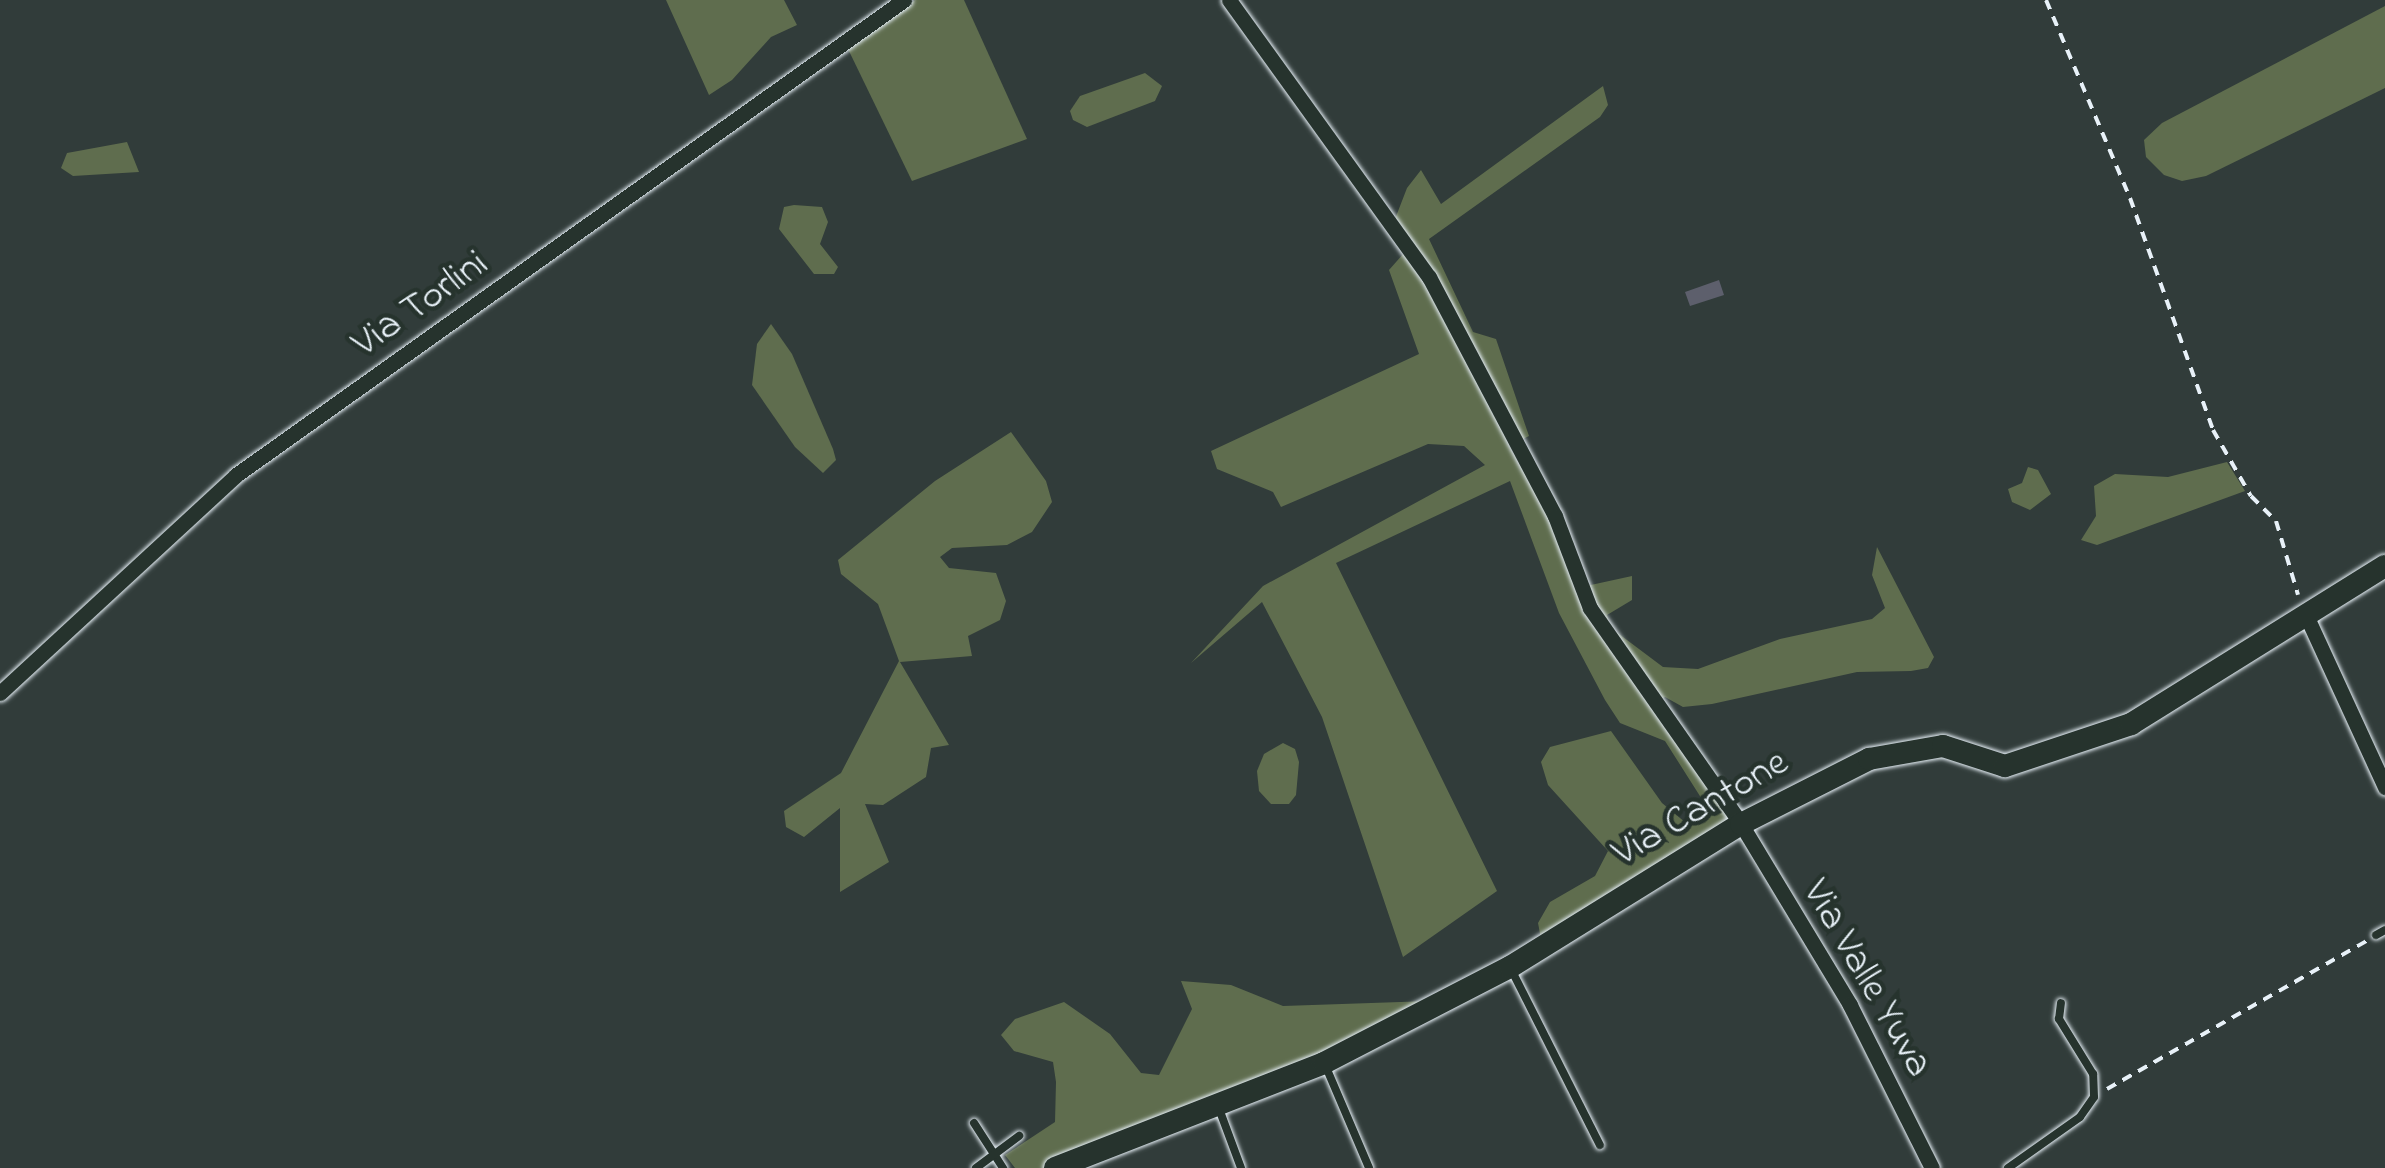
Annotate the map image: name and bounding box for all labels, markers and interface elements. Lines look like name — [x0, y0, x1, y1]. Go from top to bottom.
street label: Via Torlini — [344, 241, 498, 369]
street label: Via Cantone — [1605, 740, 1797, 878]
street label: Via Valle Yuva — [1790, 872, 1942, 1086]

